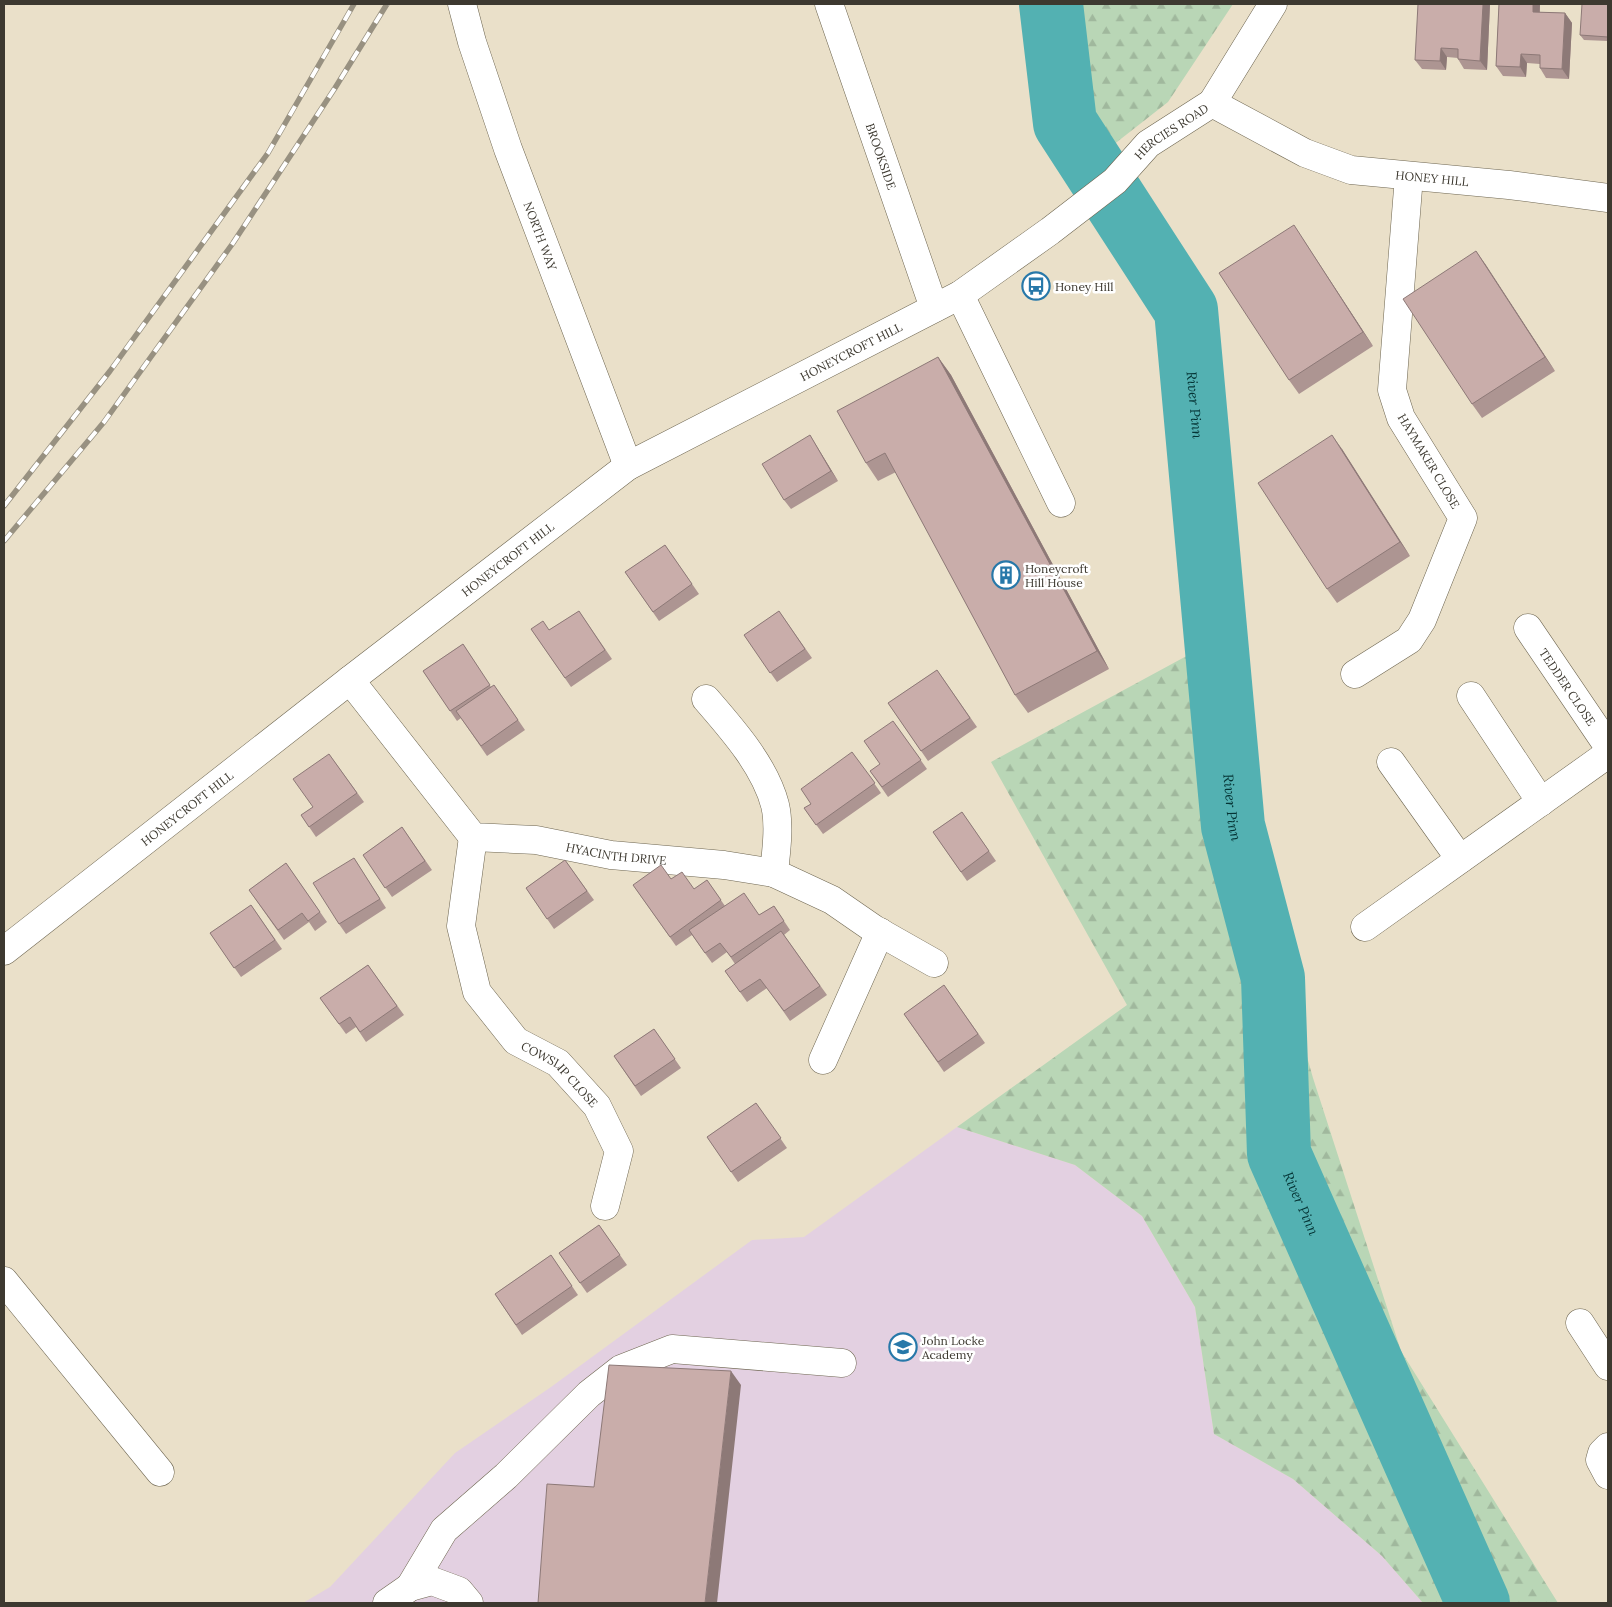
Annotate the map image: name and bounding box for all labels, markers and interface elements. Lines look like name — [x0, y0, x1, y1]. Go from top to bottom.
street label: HERCIES ROAD — [1131, 100, 1211, 162]
street label: BROOKSIDE — [863, 121, 900, 191]
street label: HONEY HILL — [1395, 167, 1469, 189]
street label: NORTH WAY — [521, 199, 561, 273]
bus stop icon: Honey Hill — [1021, 271, 1051, 301]
place label: Honey Hill — [1055, 279, 1114, 294]
street label: HONEYCROFT HILL — [797, 319, 904, 384]
water label: River Pinn — [1183, 371, 1207, 440]
street label: HAYMAKER CLOSE — [1395, 411, 1463, 511]
street label: HONEYCROFT HILL — [458, 519, 557, 599]
building icon: Honeycroft Hill House — [991, 560, 1021, 590]
place label: Honeycroft Hill House — [1025, 561, 1089, 590]
street label: TEDDER CLOSE — [1536, 645, 1599, 728]
street label: HONEYCROFT HILL — [138, 767, 236, 849]
water label: River Pinn — [1219, 773, 1246, 843]
street label: HYACINTH DRIVE — [565, 839, 667, 867]
street label: COWSLIP CLOSE — [519, 1038, 602, 1110]
water label: River Pinn — [1279, 1169, 1323, 1238]
school or university icon: John Locke Academy — [888, 1332, 918, 1362]
place label: John Locke Academy — [921, 1333, 985, 1362]

